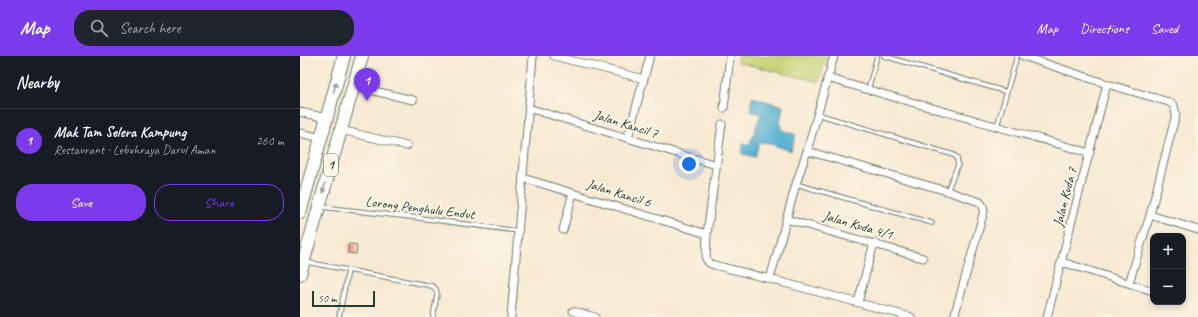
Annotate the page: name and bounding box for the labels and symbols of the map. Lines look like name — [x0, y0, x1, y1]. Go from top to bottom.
pin: 1 — [354, 68, 380, 101]
one-way arrow — [332, 81, 338, 93]
street label: Jalan Kancil 7 — [591, 106, 661, 142]
road number: 1 — [324, 154, 338, 176]
your location — [679, 154, 699, 174]
street label: Jalan Kuda 7 — [1049, 165, 1081, 229]
street label: Jalan Kancil 6 — [584, 175, 654, 211]
one-way arrow — [321, 182, 327, 194]
street label: Lorong Penghulu Endut — [365, 193, 477, 223]
street label: Jalan Kuda 4/1 — [820, 207, 895, 243]
scale bar — [312, 289, 375, 308]

